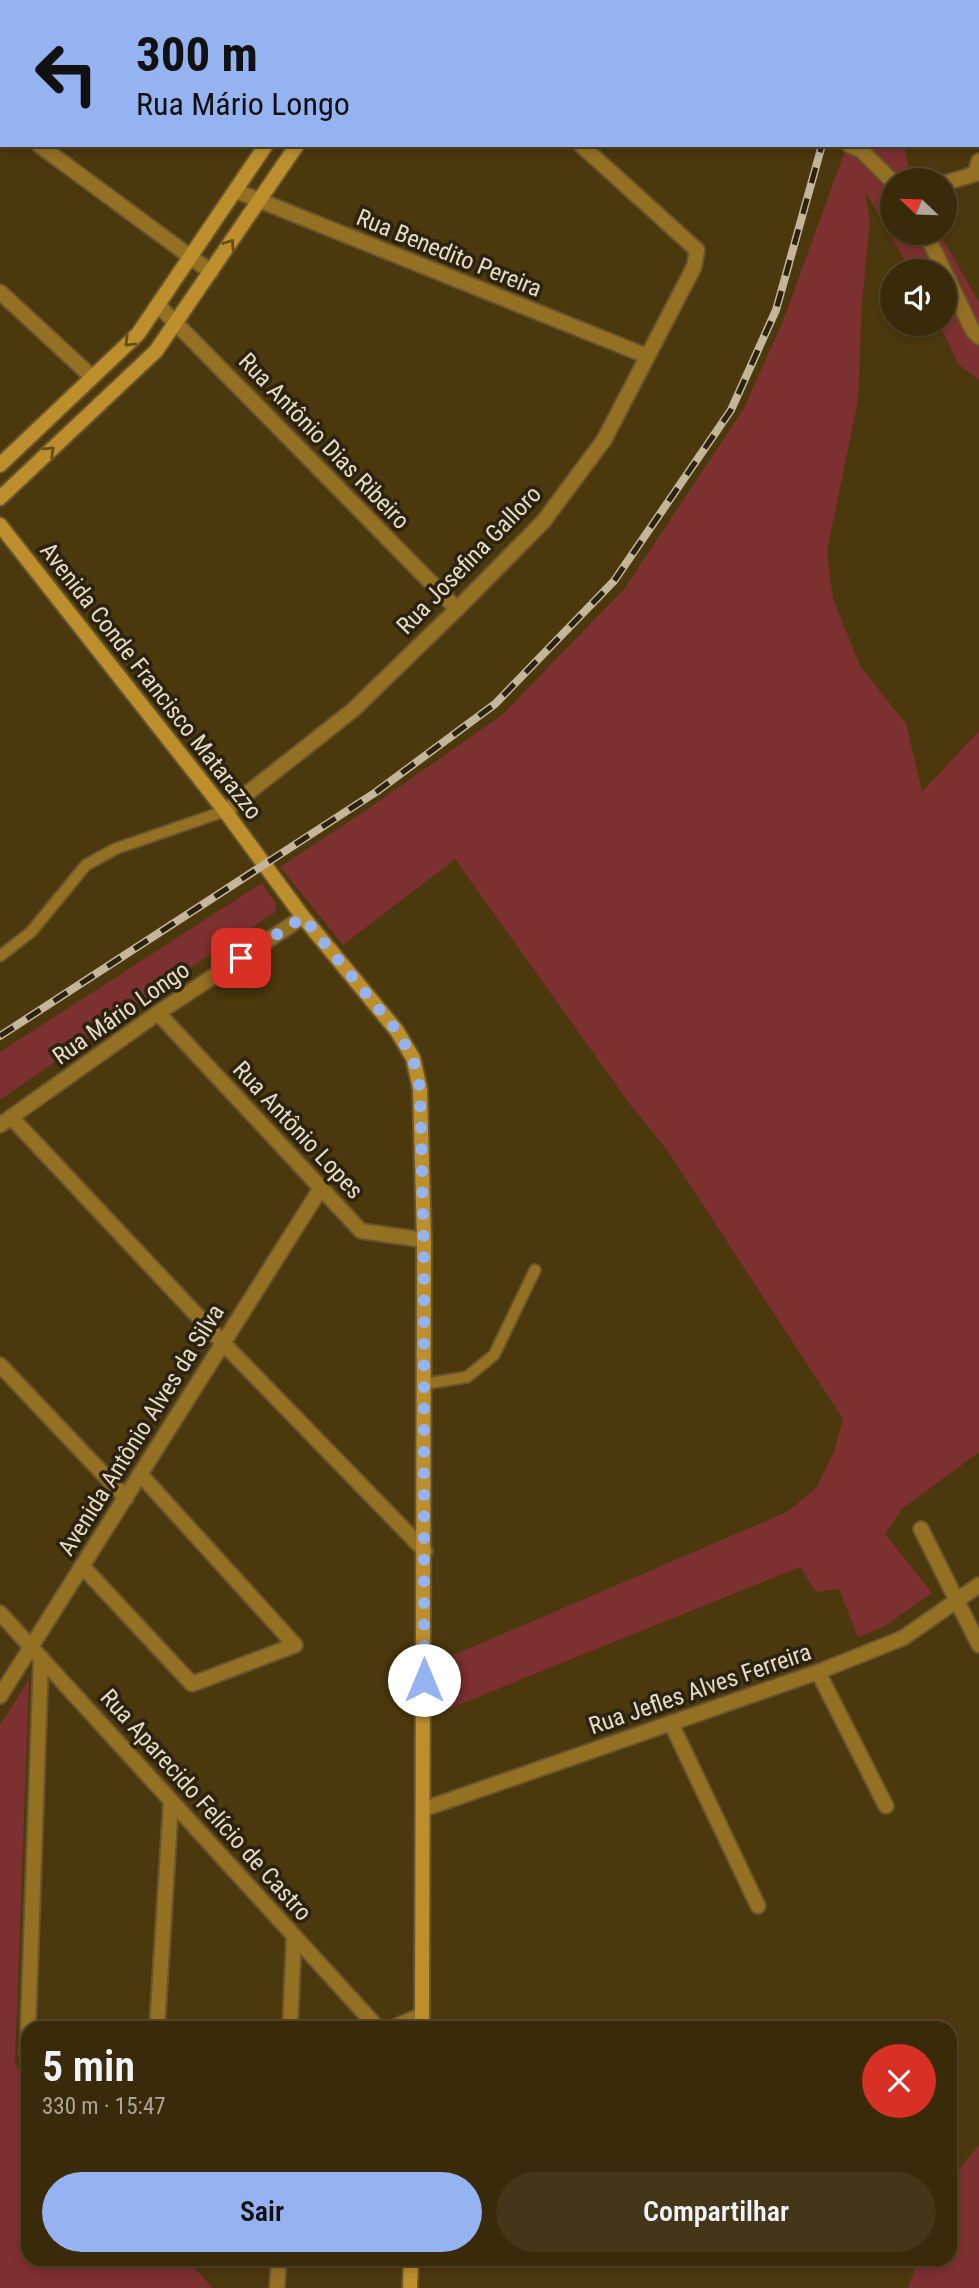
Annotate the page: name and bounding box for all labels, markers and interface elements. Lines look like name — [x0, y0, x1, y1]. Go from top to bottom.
text: 300 m — [136, 26, 258, 83]
icon: left — [21, 28, 112, 119]
text: Rua Mário Longo — [136, 85, 350, 123]
north arrow — [880, 168, 957, 245]
map controls — [880, 168, 957, 336]
street label: Rua Benedito Pereira — [352, 203, 546, 303]
one-way arrow — [222, 238, 235, 251]
button: sound — [880, 259, 957, 336]
one-way arrow — [124, 334, 137, 347]
street label: Rua Antônio Dias Ribeiro — [233, 347, 415, 535]
one-way arrow — [42, 446, 55, 459]
street label: Rua Josefina Galloro — [391, 480, 547, 640]
street label: Avenida Conde Francisco Matarazzo — [34, 537, 268, 825]
pin — [211, 928, 271, 988]
icon: arrive — [222, 939, 260, 977]
street label: Rua Mário Longo — [47, 956, 195, 1070]
street label: Rua Antônio Lopes — [227, 1055, 369, 1205]
street label: Avenida Antônio Alves da Silva — [52, 1299, 230, 1561]
street label: Rua Jefles Alves Ferreira — [585, 1638, 815, 1740]
position arrow — [387, 1643, 461, 1717]
street label: Rua Aparecido Felício de Castro — [95, 1684, 317, 1926]
text: 5 min — [42, 2042, 135, 2091]
button: close — [862, 2044, 936, 2118]
text: 330 m · 15:47 — [42, 2093, 166, 2120]
button: Sair — [42, 2172, 482, 2252]
button: Compartilhar — [496, 2172, 936, 2252]

